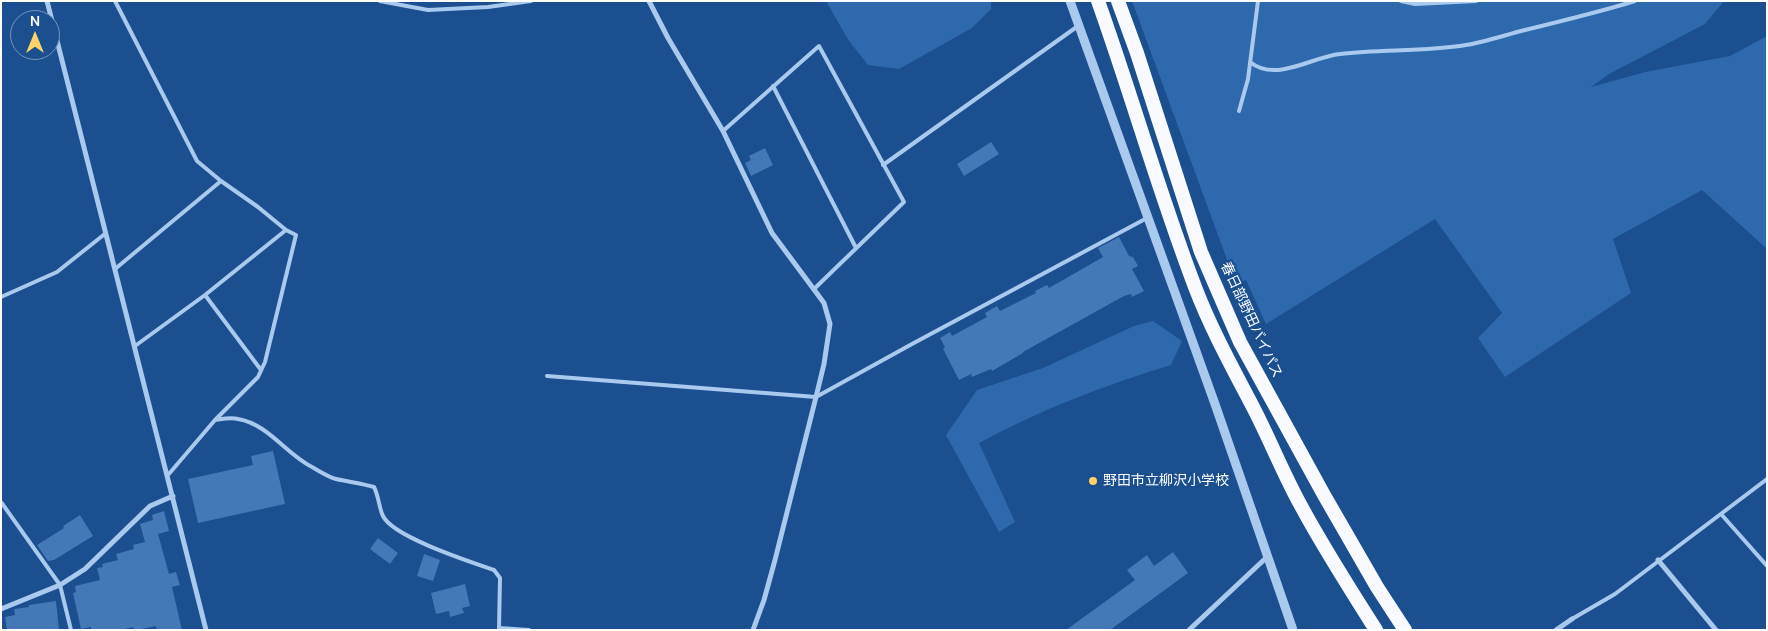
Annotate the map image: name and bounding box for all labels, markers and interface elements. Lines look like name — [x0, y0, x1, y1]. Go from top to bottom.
north arrow — [10, 10, 60, 60]
text: N — [30, 11, 40, 30]
street label: 春日部野田バイパス — [1217, 259, 1285, 381]
place label: 野田市立柳沢小学校 — [1103, 473, 1229, 489]
marker: 野田市立柳沢小学校 — [1087, 475, 1099, 487]

